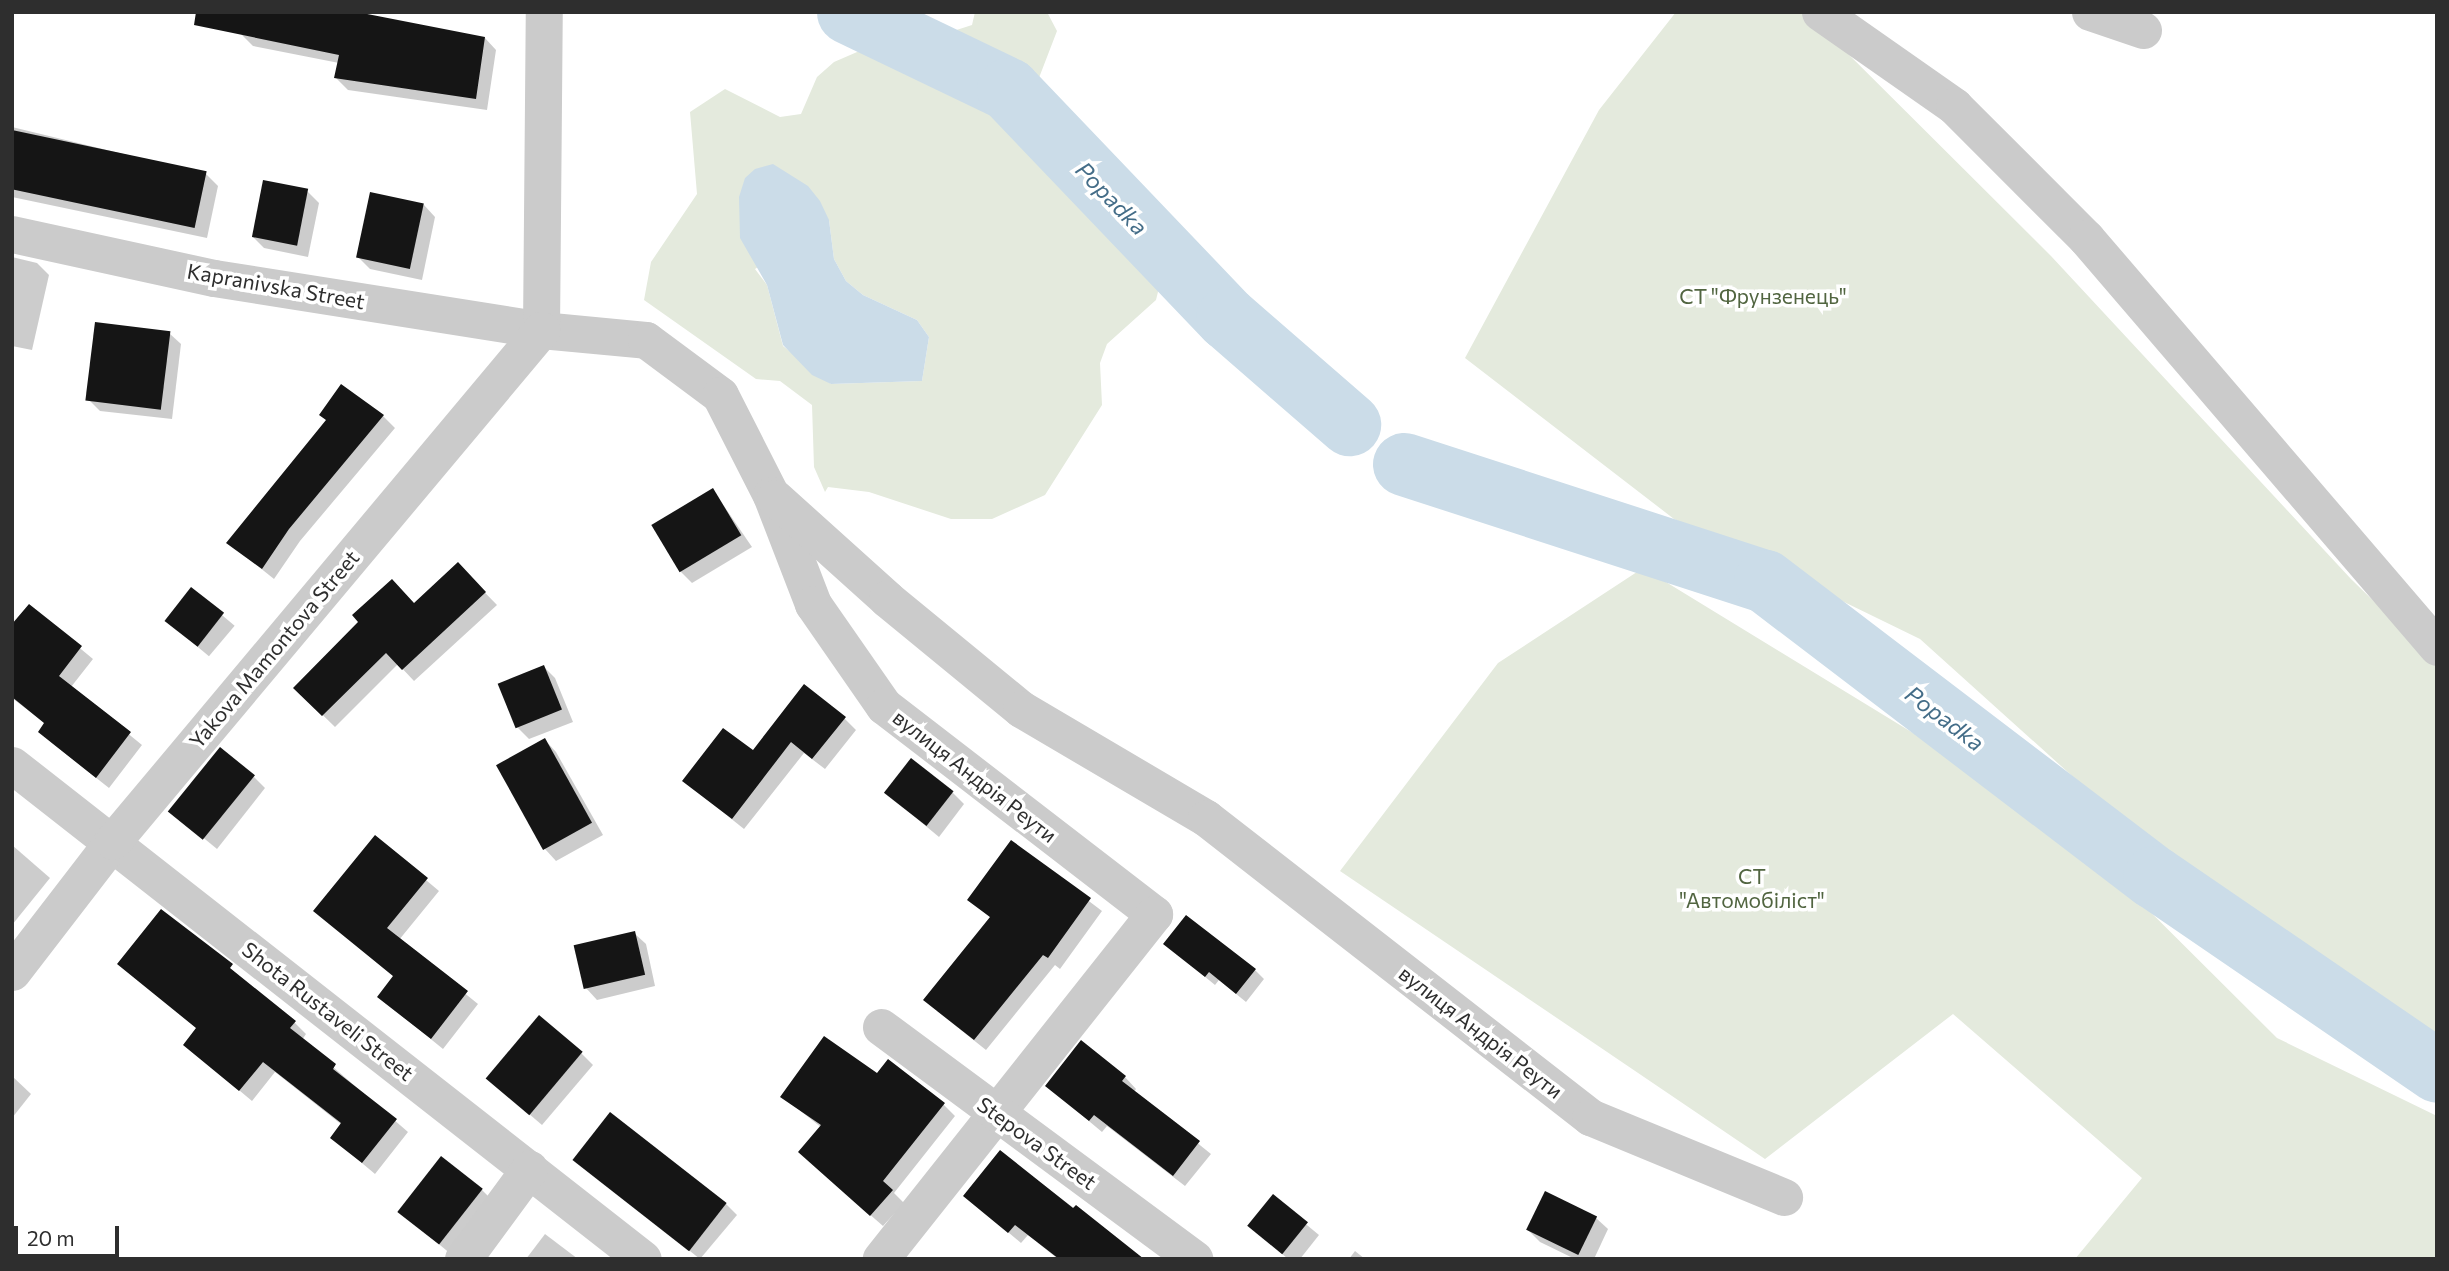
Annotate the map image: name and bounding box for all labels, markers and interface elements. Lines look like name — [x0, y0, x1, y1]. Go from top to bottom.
water label: Popadka — [1070, 156, 1154, 240]
street label: Kapranivska Street — [185, 258, 367, 314]
park label: СТ "Фрунзенець" — [1679, 283, 1847, 309]
street label: Yakova Mamontova Street — [184, 545, 364, 753]
water label: Popadka — [1900, 680, 1990, 756]
street label: вулиця Андрія Реути — [888, 704, 1062, 848]
park label: СТ "Автомобіліст" — [1679, 863, 1825, 913]
street label: Shota Rustaveli Street — [237, 936, 419, 1086]
street label: вулиця Андрія Реути — [1394, 960, 1568, 1104]
street label: Stepova Street — [972, 1091, 1102, 1195]
scale bar — [18, 1212, 122, 1256]
text: 20 m — [27, 1225, 75, 1250]

